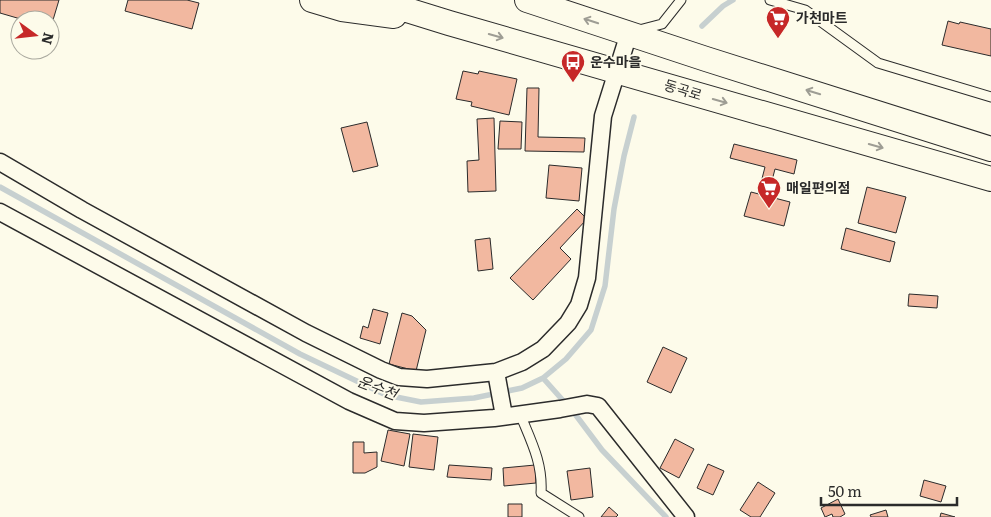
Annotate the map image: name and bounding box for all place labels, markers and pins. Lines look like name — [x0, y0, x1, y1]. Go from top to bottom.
supermarket icon: 가천마트 — [765, 5, 791, 39]
place label: 가천마트 — [796, 7, 848, 27]
bus stop icon: 운수마을 — [560, 49, 586, 83]
place label: 운수마을 — [590, 51, 642, 71]
supermarket icon: 매일편의점 — [756, 175, 782, 209]
place label: 매일편의점 — [786, 177, 850, 197]

